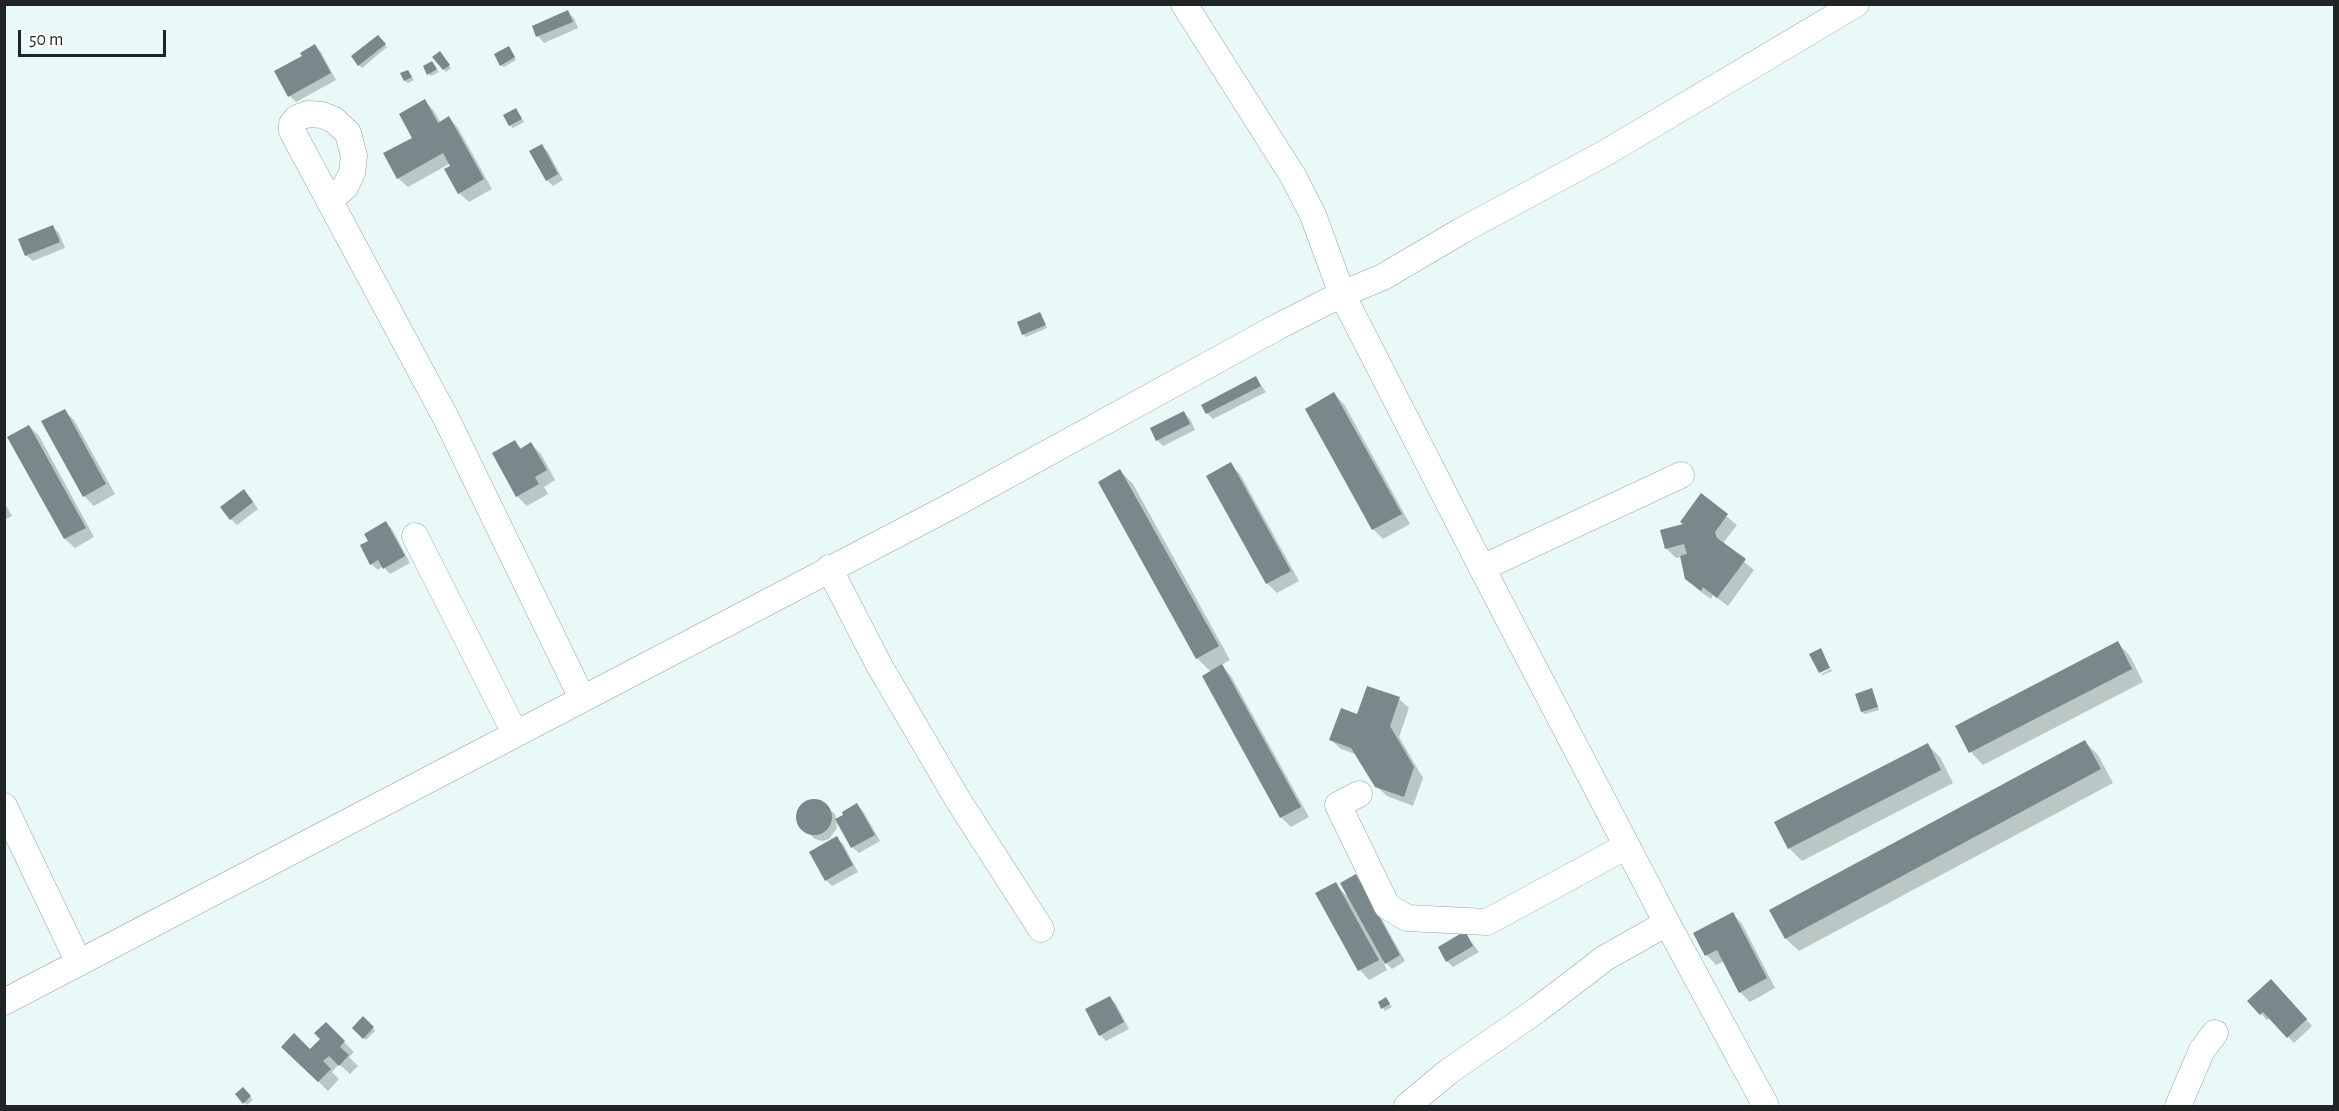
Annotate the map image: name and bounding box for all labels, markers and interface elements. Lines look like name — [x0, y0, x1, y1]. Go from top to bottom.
scale bar — [21, 18, 170, 56]
text: 50 m — [29, 31, 63, 49]

